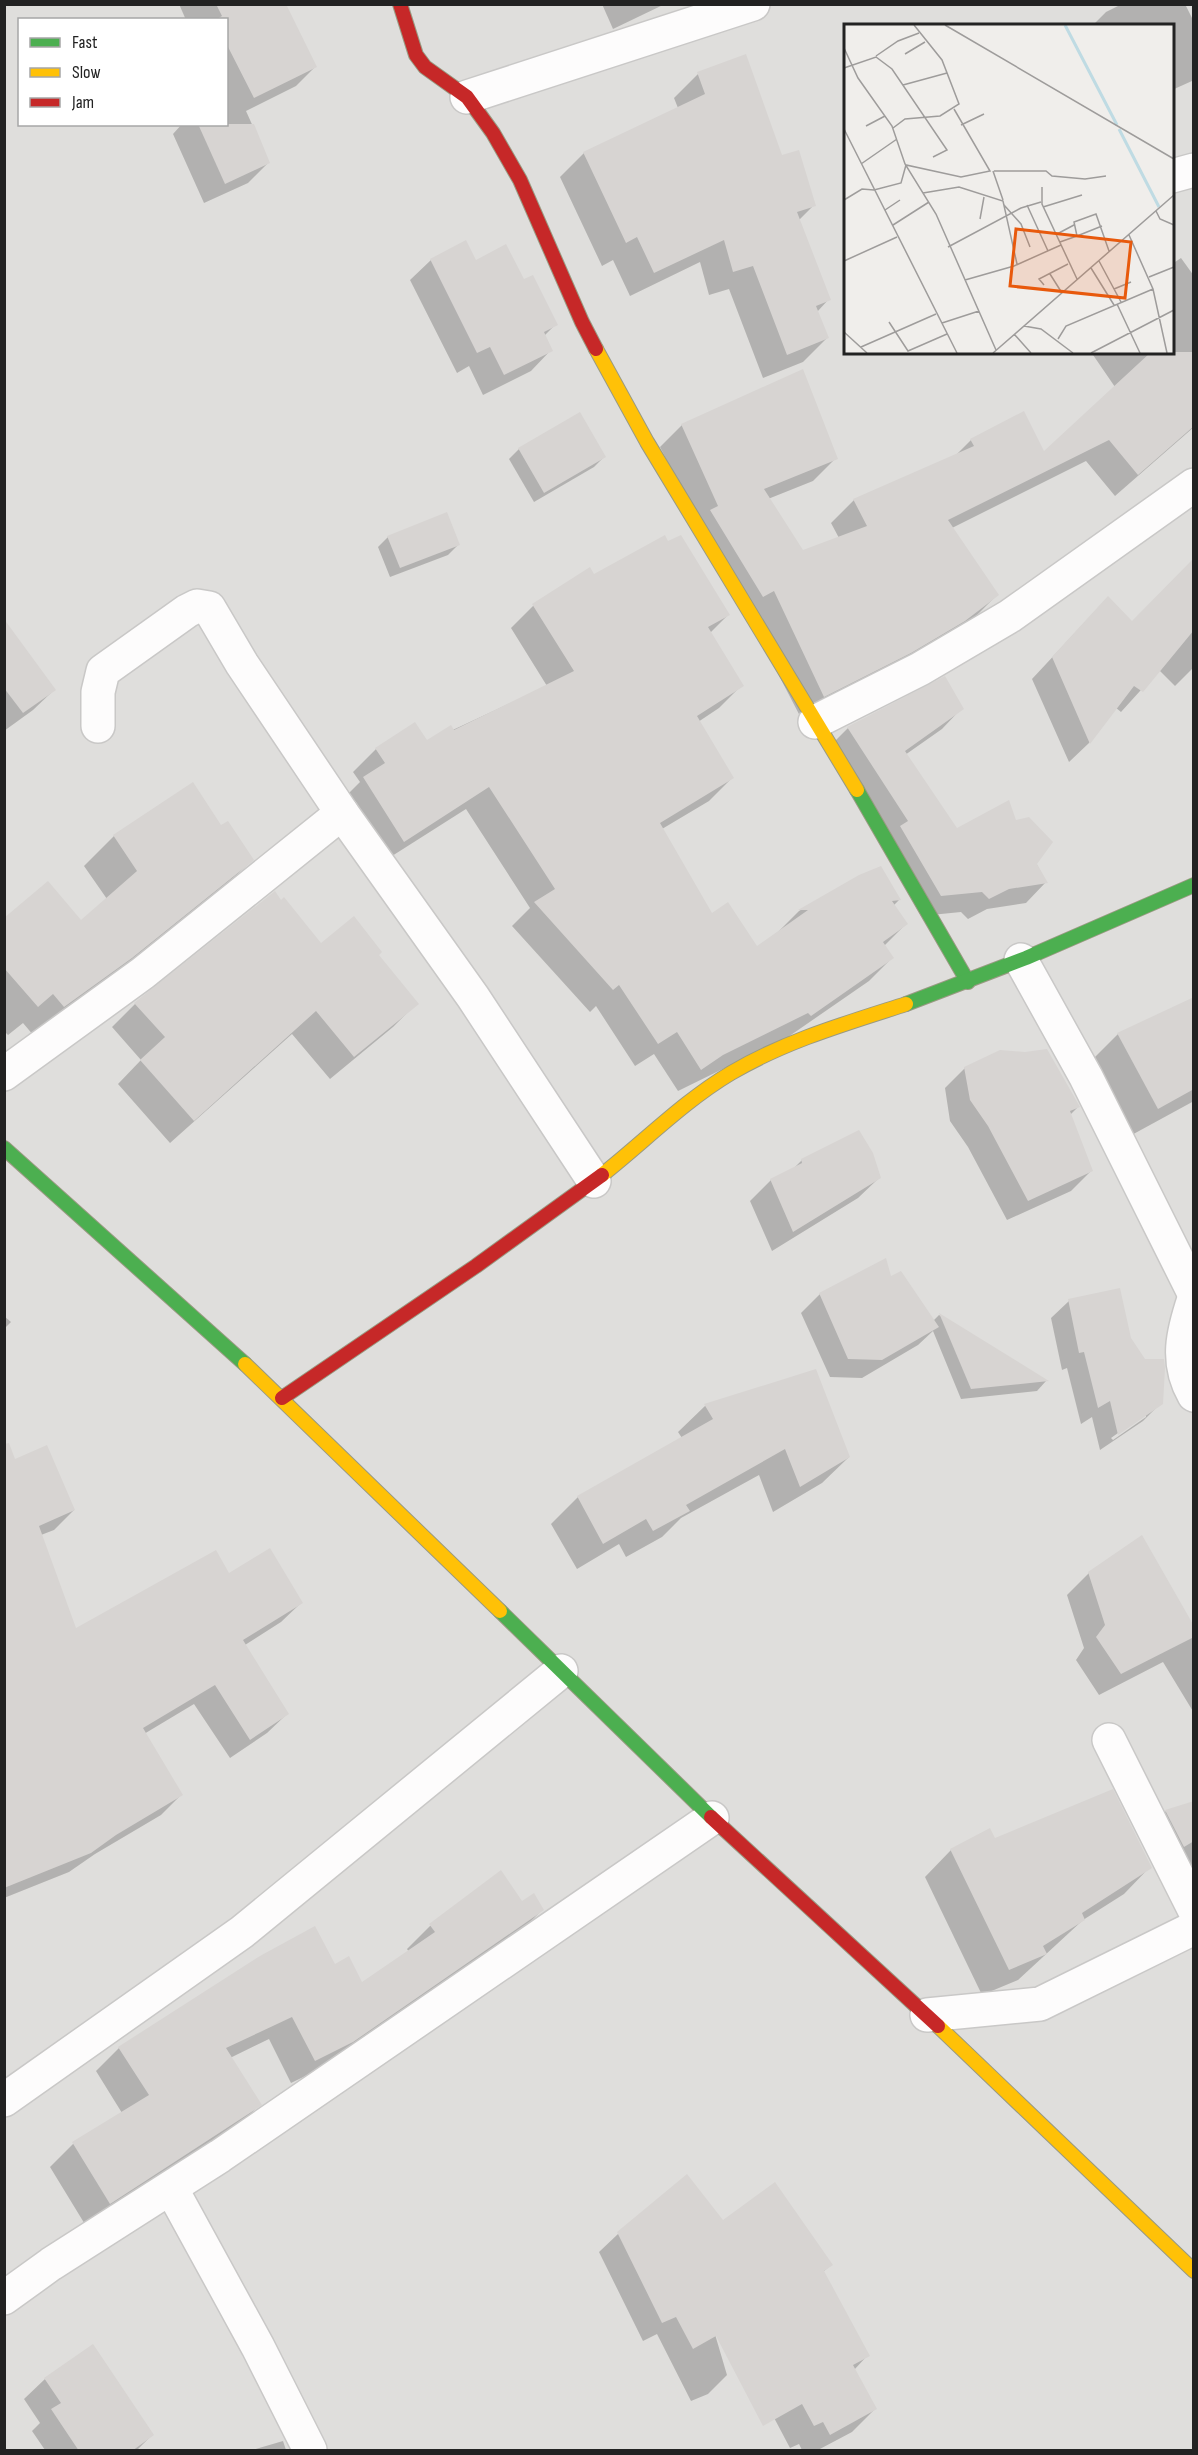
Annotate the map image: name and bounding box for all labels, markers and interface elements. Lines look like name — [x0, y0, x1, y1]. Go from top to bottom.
legend — [18, 18, 228, 126]
inset map — [844, 24, 1174, 354]
text: Fast — [72, 32, 98, 53]
text: Slow — [72, 62, 101, 83]
text: Jam — [71, 92, 94, 113]

